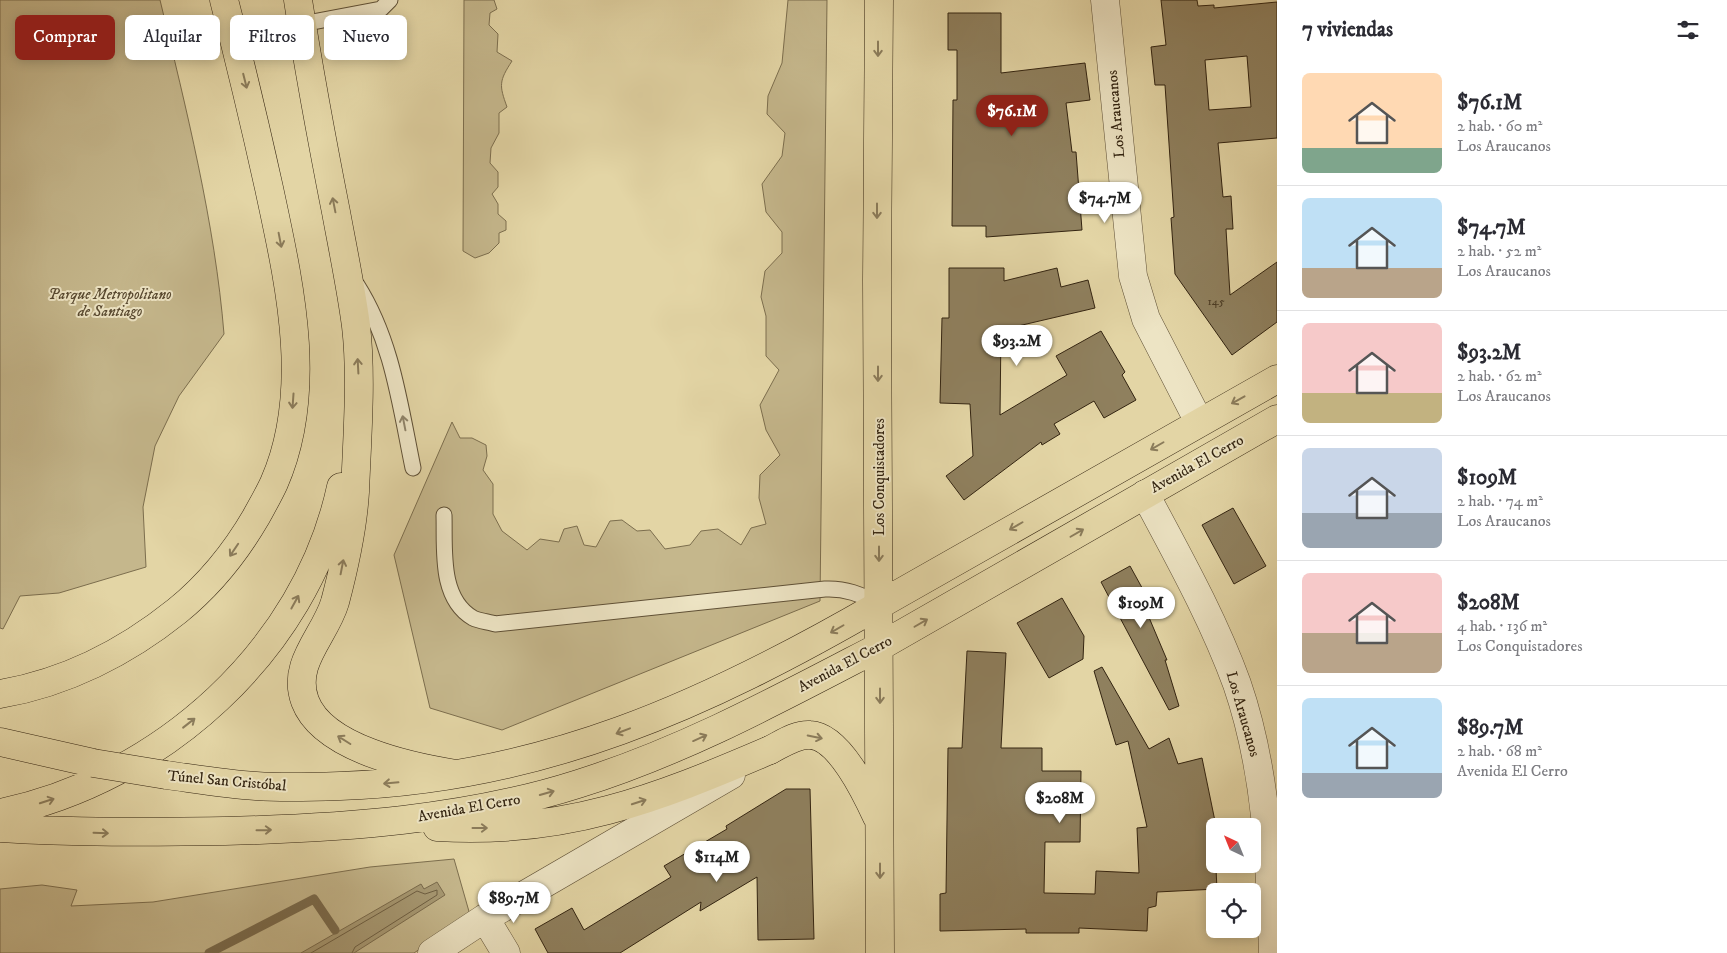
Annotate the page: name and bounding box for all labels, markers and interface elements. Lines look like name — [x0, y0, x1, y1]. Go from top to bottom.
chip: Comprar — [15, 15, 115, 60]
chip: Alquilar — [125, 15, 220, 60]
chip: Filtros — [230, 15, 314, 60]
chip: Nuevo — [324, 15, 407, 60]
icon: filters — [1674, 16, 1702, 44]
text: 7 viviendas — [1302, 17, 1393, 43]
one-way arrow — [873, 40, 883, 56]
street label: Los Araucanos — [1103, 69, 1129, 159]
one-way arrow — [240, 73, 250, 89]
text: $76.1M — [1457, 90, 1522, 116]
icon: home — [1342, 93, 1402, 153]
pin: $76.1M — [971, 94, 1053, 137]
text: $76.1M — [987, 101, 1037, 121]
text: 2 hab. · 60 m² — [1457, 116, 1543, 136]
text: Los Araucanos — [1457, 136, 1551, 156]
pin: $74.7M — [1064, 182, 1146, 224]
text: $74.7M — [1079, 188, 1131, 208]
one-way arrow — [329, 198, 339, 214]
one-way arrow — [873, 203, 882, 219]
text: $74.7M — [1457, 215, 1526, 241]
icon: home — [1342, 218, 1402, 278]
one-way arrow — [276, 231, 285, 247]
text: 2 hab. · 52 m² — [1457, 241, 1541, 261]
text: Los Araucanos — [1457, 261, 1551, 281]
park label: Parque Metropolitano de Santiago — [48, 285, 172, 321]
house number: 145 — [1207, 294, 1225, 309]
pin: $93.2M — [976, 324, 1058, 367]
text: $93.2M — [993, 331, 1041, 351]
text: $93.2M — [1457, 340, 1521, 366]
icon: home — [1342, 343, 1402, 403]
one-way arrow — [353, 358, 363, 374]
one-way arrow — [873, 365, 883, 381]
text: 2 hab. · 62 m² — [1457, 366, 1542, 386]
text: Los Araucanos — [1457, 386, 1551, 406]
one-way arrow — [288, 393, 297, 409]
one-way arrow — [1231, 396, 1246, 406]
one-way arrow — [399, 416, 408, 432]
street label: Los Conquistadores — [870, 418, 889, 536]
street label: Avenida El Cerro — [1147, 431, 1247, 497]
one-way arrow — [1149, 441, 1164, 451]
text: $109M — [1457, 465, 1517, 491]
icon: home — [1342, 468, 1402, 528]
text: 2 hab. · 74 m² — [1457, 491, 1543, 511]
text: Los Araucanos — [1457, 511, 1551, 531]
one-way arrow — [1009, 522, 1023, 532]
one-way arrow — [1069, 528, 1084, 538]
one-way arrow — [229, 543, 239, 557]
one-way arrow — [874, 545, 884, 561]
one-way arrow — [338, 560, 348, 576]
pin: $109M — [1106, 586, 1176, 629]
text: $208M — [1457, 590, 1520, 616]
text: $109M — [1118, 593, 1164, 613]
icon: home — [1342, 593, 1402, 653]
one-way arrow — [291, 595, 300, 610]
text: 4 hab. · 136 m² — [1457, 616, 1547, 636]
one-way arrow — [913, 618, 928, 628]
one-way arrow — [830, 625, 844, 635]
street label: Avenida El Cerro — [795, 631, 895, 697]
text: Los Conquistadores — [1457, 636, 1582, 656]
street label: Los Araucanos — [1222, 669, 1264, 759]
one-way arrow — [875, 688, 885, 704]
text: $89.7M — [1457, 715, 1523, 741]
one-way arrow — [182, 718, 195, 729]
icon: home — [1342, 718, 1402, 778]
one-way arrow — [616, 727, 631, 736]
one-way arrow — [692, 732, 707, 742]
one-way arrow — [807, 733, 823, 742]
one-way arrow — [337, 734, 351, 744]
text: 2 hab. · 68 m² — [1457, 741, 1542, 761]
text: Avenida El Cerro — [1457, 761, 1568, 781]
street label: Túnel San Cristóbal — [167, 766, 288, 796]
one-way arrow — [383, 778, 399, 788]
pin: $208M — [1025, 782, 1095, 824]
one-way arrow — [539, 788, 555, 798]
text: $208M — [1036, 788, 1084, 808]
street label: Avenida El Cerro — [416, 790, 522, 826]
one-way arrow — [39, 796, 55, 806]
one-way arrow — [631, 797, 647, 806]
north arrow — [1206, 818, 1261, 872]
map controls — [1206, 818, 1261, 938]
one-way arrow — [471, 823, 487, 833]
one-way arrow — [255, 825, 271, 835]
one-way arrow — [93, 828, 109, 837]
pin: $114M — [682, 840, 752, 883]
text: $114M — [695, 847, 739, 867]
one-way arrow — [875, 862, 885, 878]
pin: $89.7M — [473, 882, 555, 924]
button: locate — [1206, 883, 1261, 938]
text: $89.7M — [489, 888, 539, 908]

